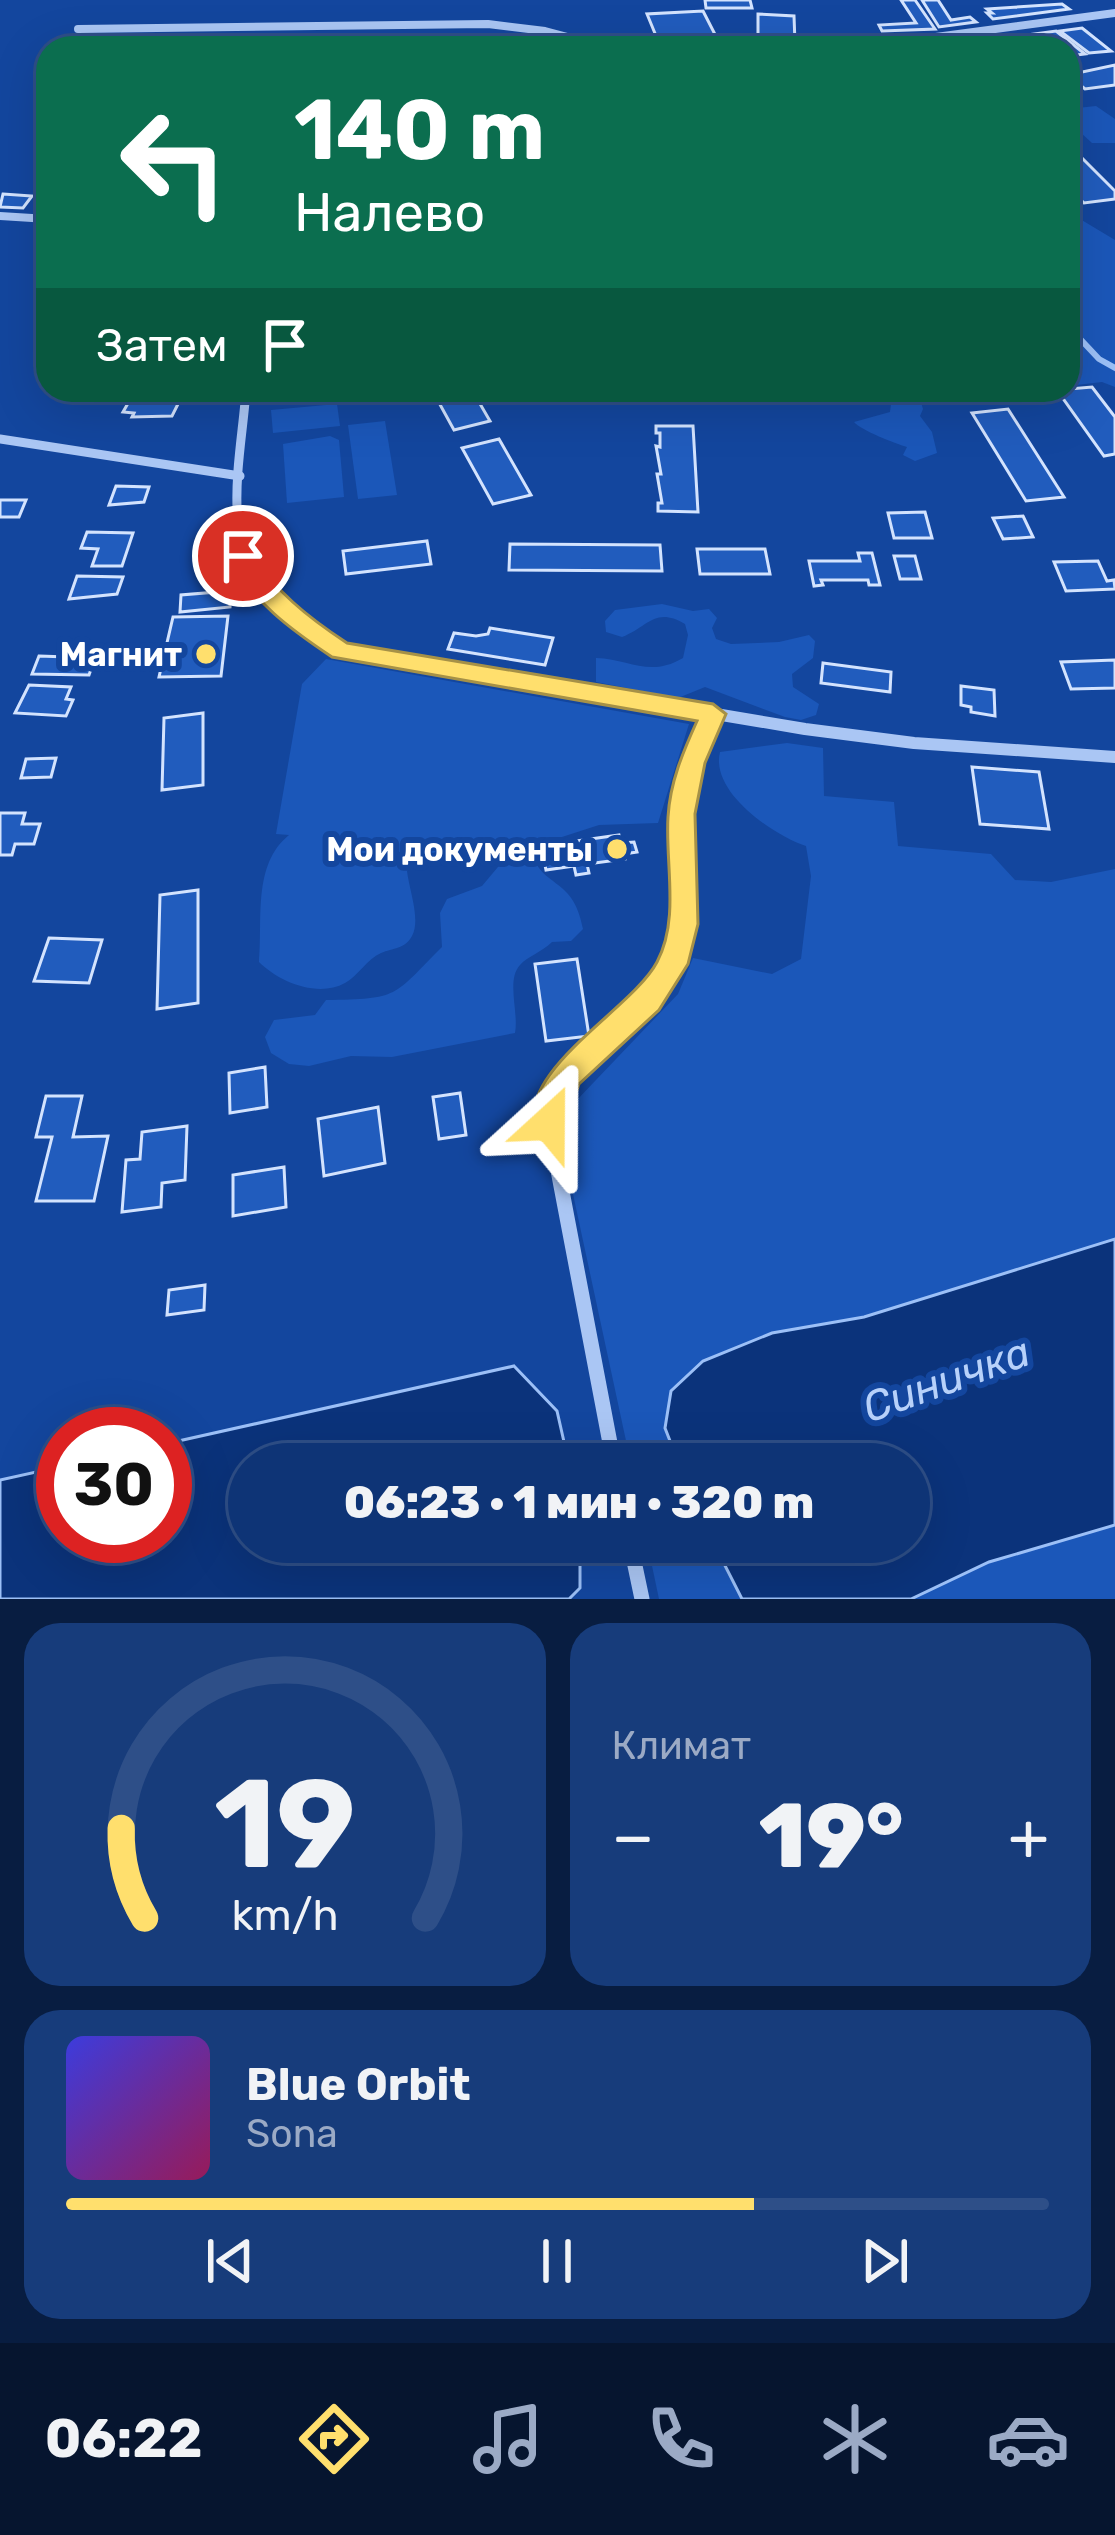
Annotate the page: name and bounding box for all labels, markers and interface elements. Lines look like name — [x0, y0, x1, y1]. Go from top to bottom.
text: 140 m — [294, 80, 545, 180]
icon: left — [96, 84, 252, 240]
text: Налево — [294, 181, 485, 245]
icon: arrive — [252, 312, 318, 378]
text: Затем — [96, 319, 228, 372]
pin — [192, 505, 294, 607]
icon: arrive — [210, 523, 276, 589]
place label: Магнит — [60, 635, 182, 674]
marker: Магнит — [193, 641, 219, 667]
place label: Мои документы — [326, 830, 593, 869]
marker: Мои документы — [604, 836, 630, 862]
position arrow — [486, 1060, 612, 1186]
water label: Синичка — [856, 1327, 1037, 1433]
speed limit sign: 30 — [36, 1407, 192, 1563]
text: 06:23 · 1 мин · 320 m — [344, 1476, 814, 1529]
text: Климат — [612, 1723, 751, 1769]
text: 19 — [214, 1750, 356, 1898]
text: 19° — [759, 1783, 904, 1890]
text: − — [612, 1797, 654, 1876]
text: + — [1008, 1797, 1049, 1876]
text: km/h — [231, 1889, 338, 1940]
text: Blue Orbit — [246, 2058, 470, 2111]
text: Sona — [246, 2111, 338, 2157]
icon: previous — [197, 2228, 263, 2294]
icon: pause — [524, 2228, 590, 2294]
icon: next — [852, 2228, 918, 2294]
icon: directions — [292, 2397, 376, 2481]
icon: music — [466, 2397, 550, 2481]
icon: phone — [639, 2397, 723, 2481]
icon: climate — [813, 2397, 897, 2481]
icon: car — [986, 2397, 1070, 2481]
text: 06:22 — [45, 2407, 203, 2471]

